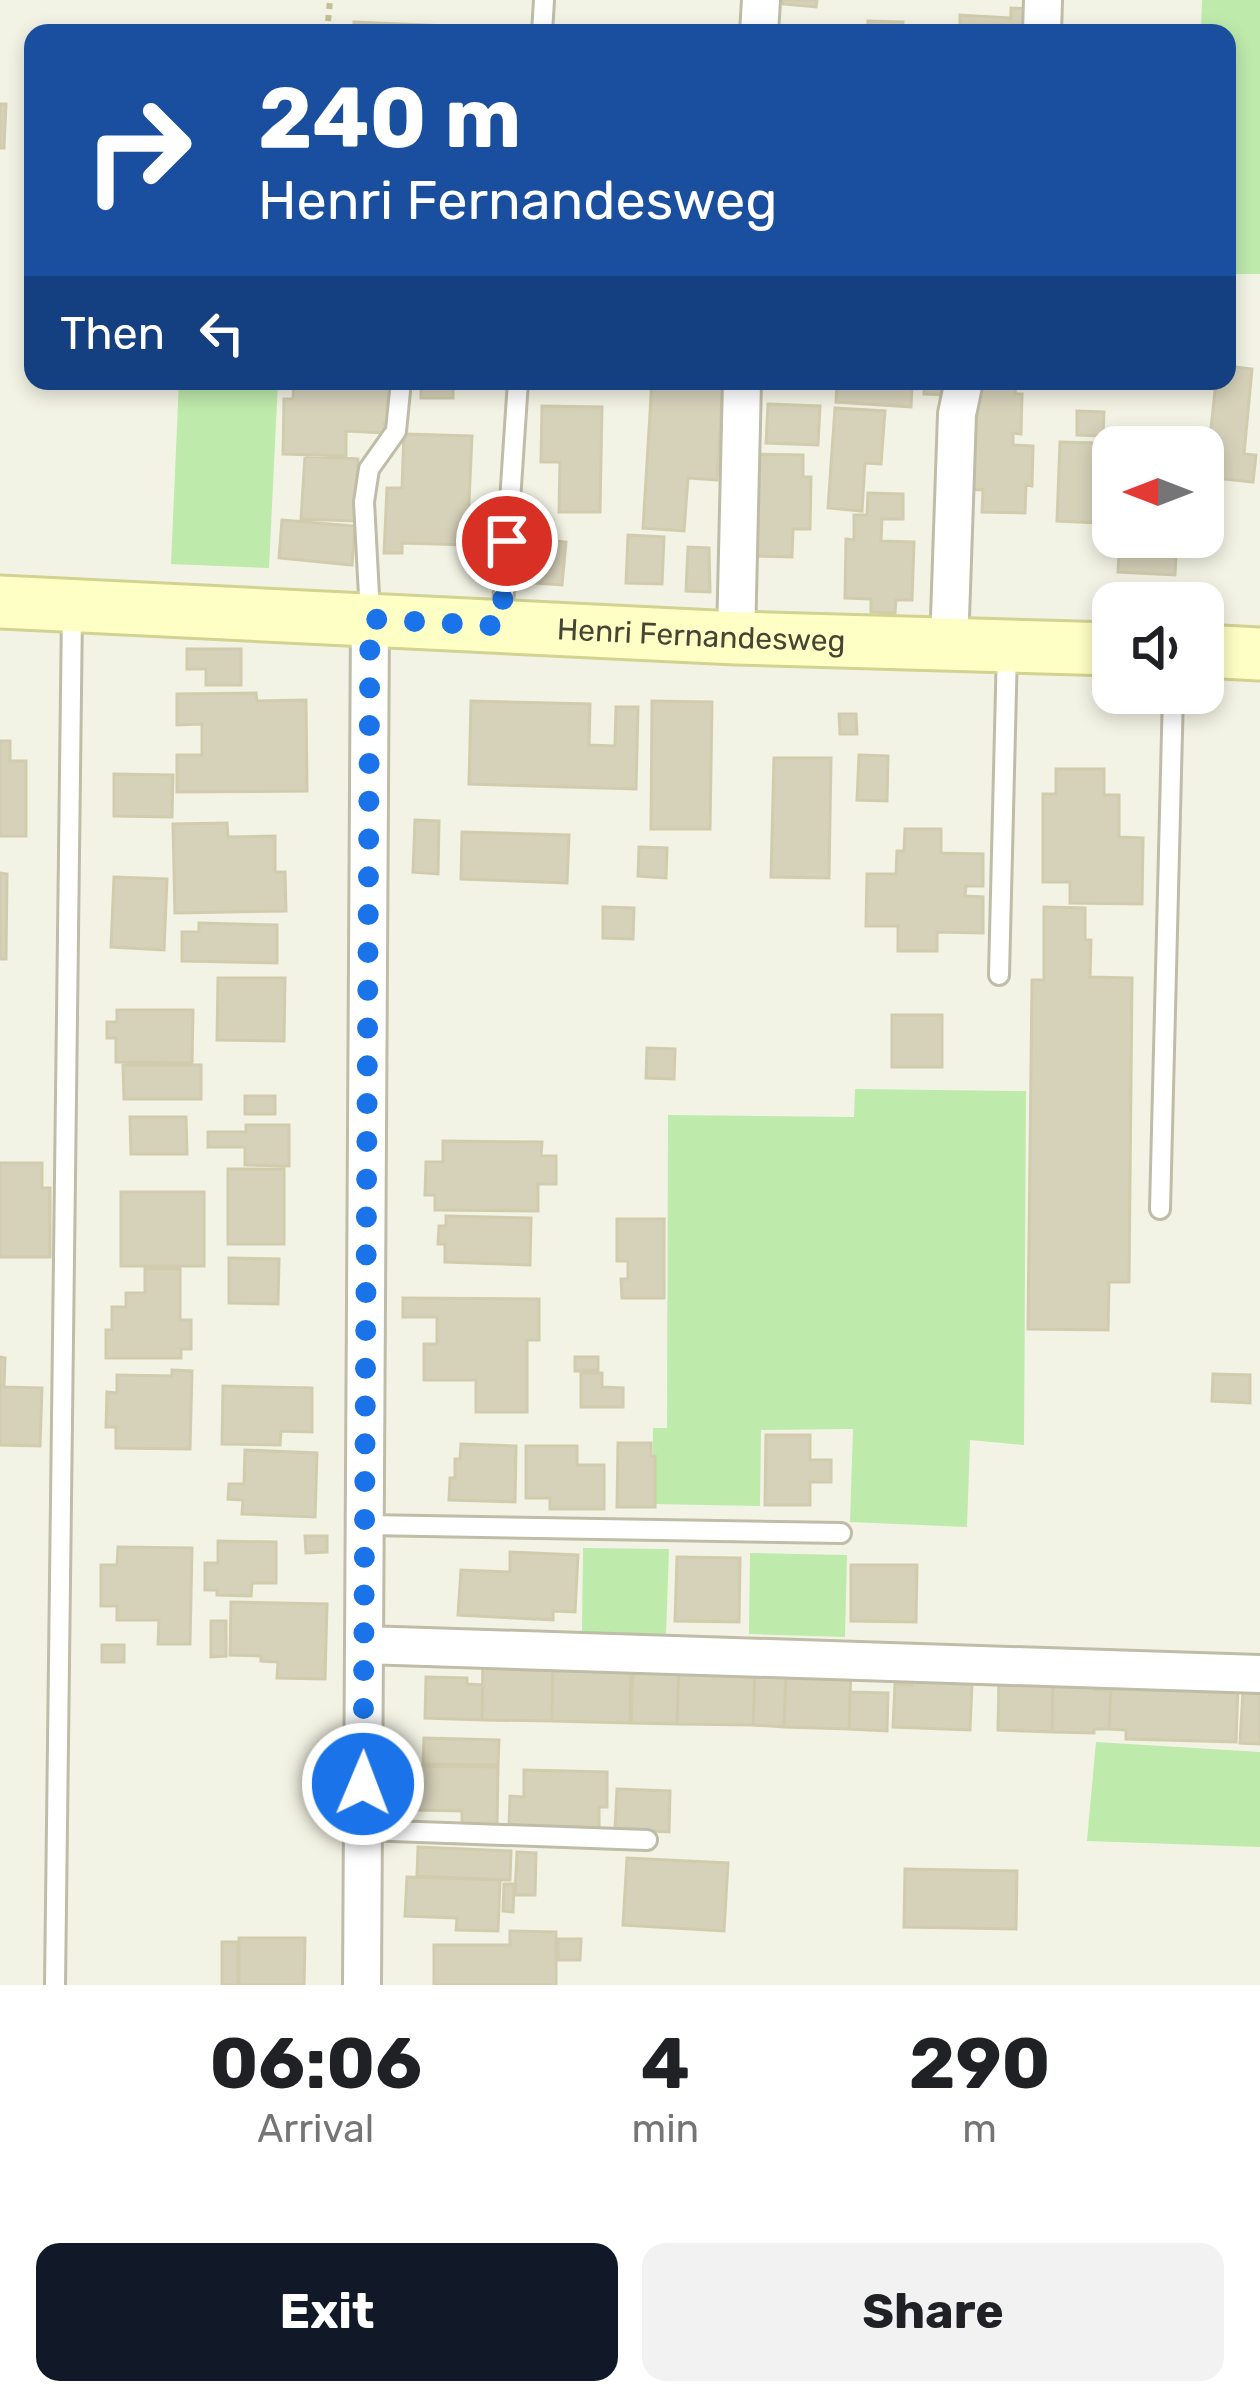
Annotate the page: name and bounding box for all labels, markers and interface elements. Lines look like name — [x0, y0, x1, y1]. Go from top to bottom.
text: 240 m — [258, 68, 522, 168]
icon: right — [60, 72, 216, 228]
text: Henri Fernandesweg — [258, 169, 778, 233]
icon: left — [189, 300, 255, 366]
text: Then — [60, 307, 165, 360]
north arrow — [1092, 426, 1224, 558]
map controls — [1092, 426, 1224, 714]
pin — [456, 490, 558, 592]
icon: arrive — [474, 508, 540, 574]
button: sound — [1092, 582, 1224, 714]
street label: Henri Fernandesweg — [556, 611, 846, 659]
position arrow — [300, 1721, 426, 1847]
text: 06:06 — [209, 2021, 422, 2106]
text: 4 — [641, 2021, 690, 2106]
text: 290 — [909, 2021, 1051, 2106]
text: Arrival — [257, 2106, 374, 2152]
text: min — [632, 2106, 699, 2152]
text: m — [962, 2106, 997, 2152]
button: Exit — [36, 2243, 618, 2381]
button: Share — [642, 2243, 1224, 2381]

